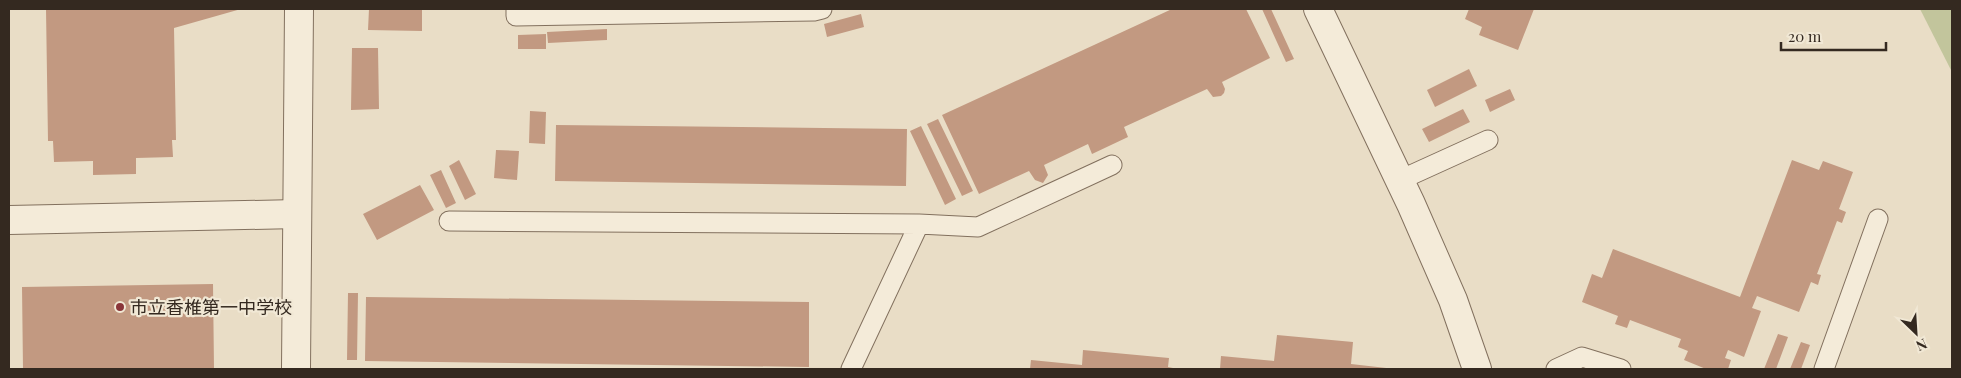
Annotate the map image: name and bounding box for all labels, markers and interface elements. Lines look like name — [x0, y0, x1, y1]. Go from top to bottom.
scale bar — [1781, 20, 1886, 52]
text: 20 m — [1788, 26, 1822, 46]
place label: 市立香椎第一中学校 — [130, 295, 292, 319]
marker: 市立香椎第一中学校 — [114, 301, 126, 313]
north arrow — [1891, 308, 1941, 358]
text: N — [1913, 334, 1930, 356]

